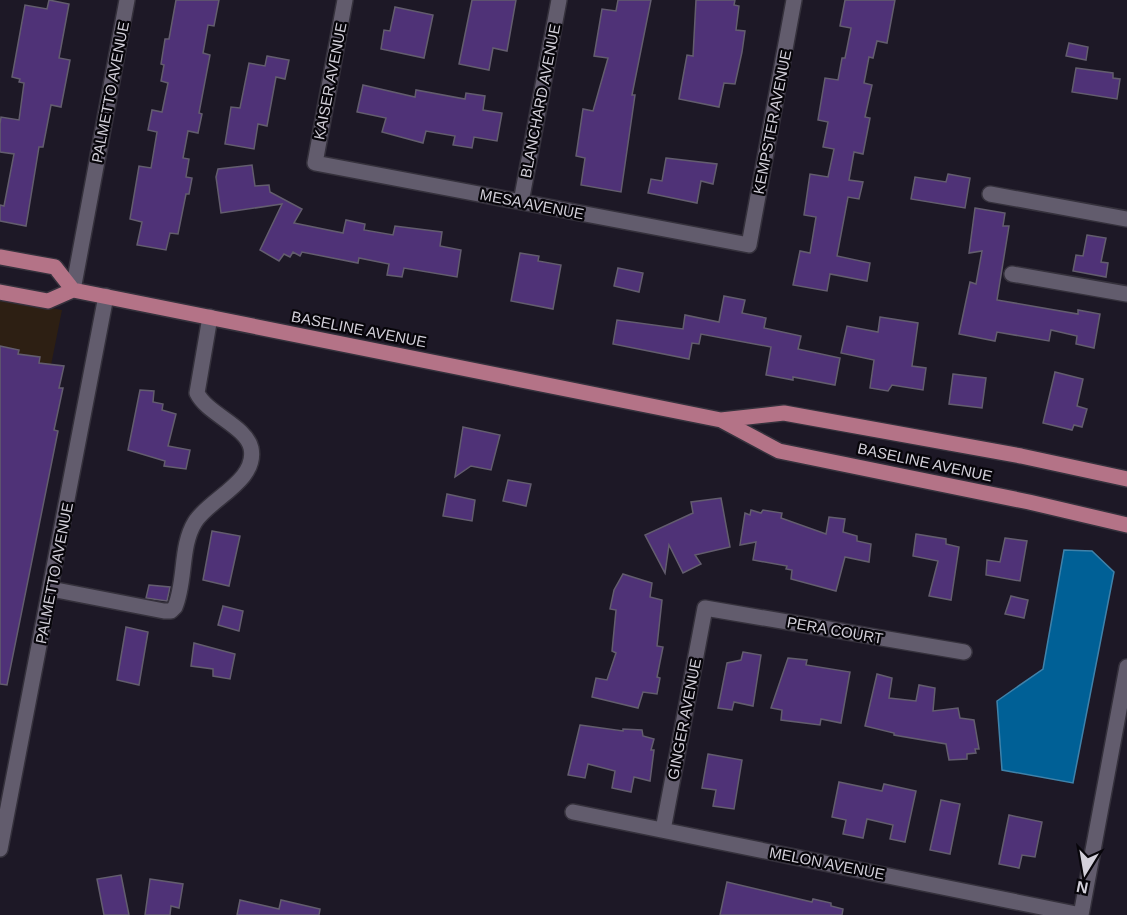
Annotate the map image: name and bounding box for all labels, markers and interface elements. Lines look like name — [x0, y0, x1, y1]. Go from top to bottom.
street label: PALMETTO AVENUE — [88, 20, 132, 164]
street label: KAISER AVENUE — [310, 21, 350, 141]
street label: BLANCHARD AVENUE — [517, 23, 563, 179]
street label: KEMPSTER AVENUE — [750, 49, 794, 195]
street label: MESA AVENUE — [479, 186, 585, 222]
street label: BASELINE AVENUE — [290, 308, 428, 350]
street label: BASELINE AVENUE — [856, 439, 994, 485]
street label: PALMETTO AVENUE — [32, 501, 76, 645]
street label: PERA COURT — [786, 613, 884, 647]
street label: GINGER AVENUE — [664, 657, 704, 781]
street label: MELON AVENUE — [768, 843, 886, 883]
north arrow — [1055, 843, 1115, 903]
text: N — [1075, 878, 1090, 897]

